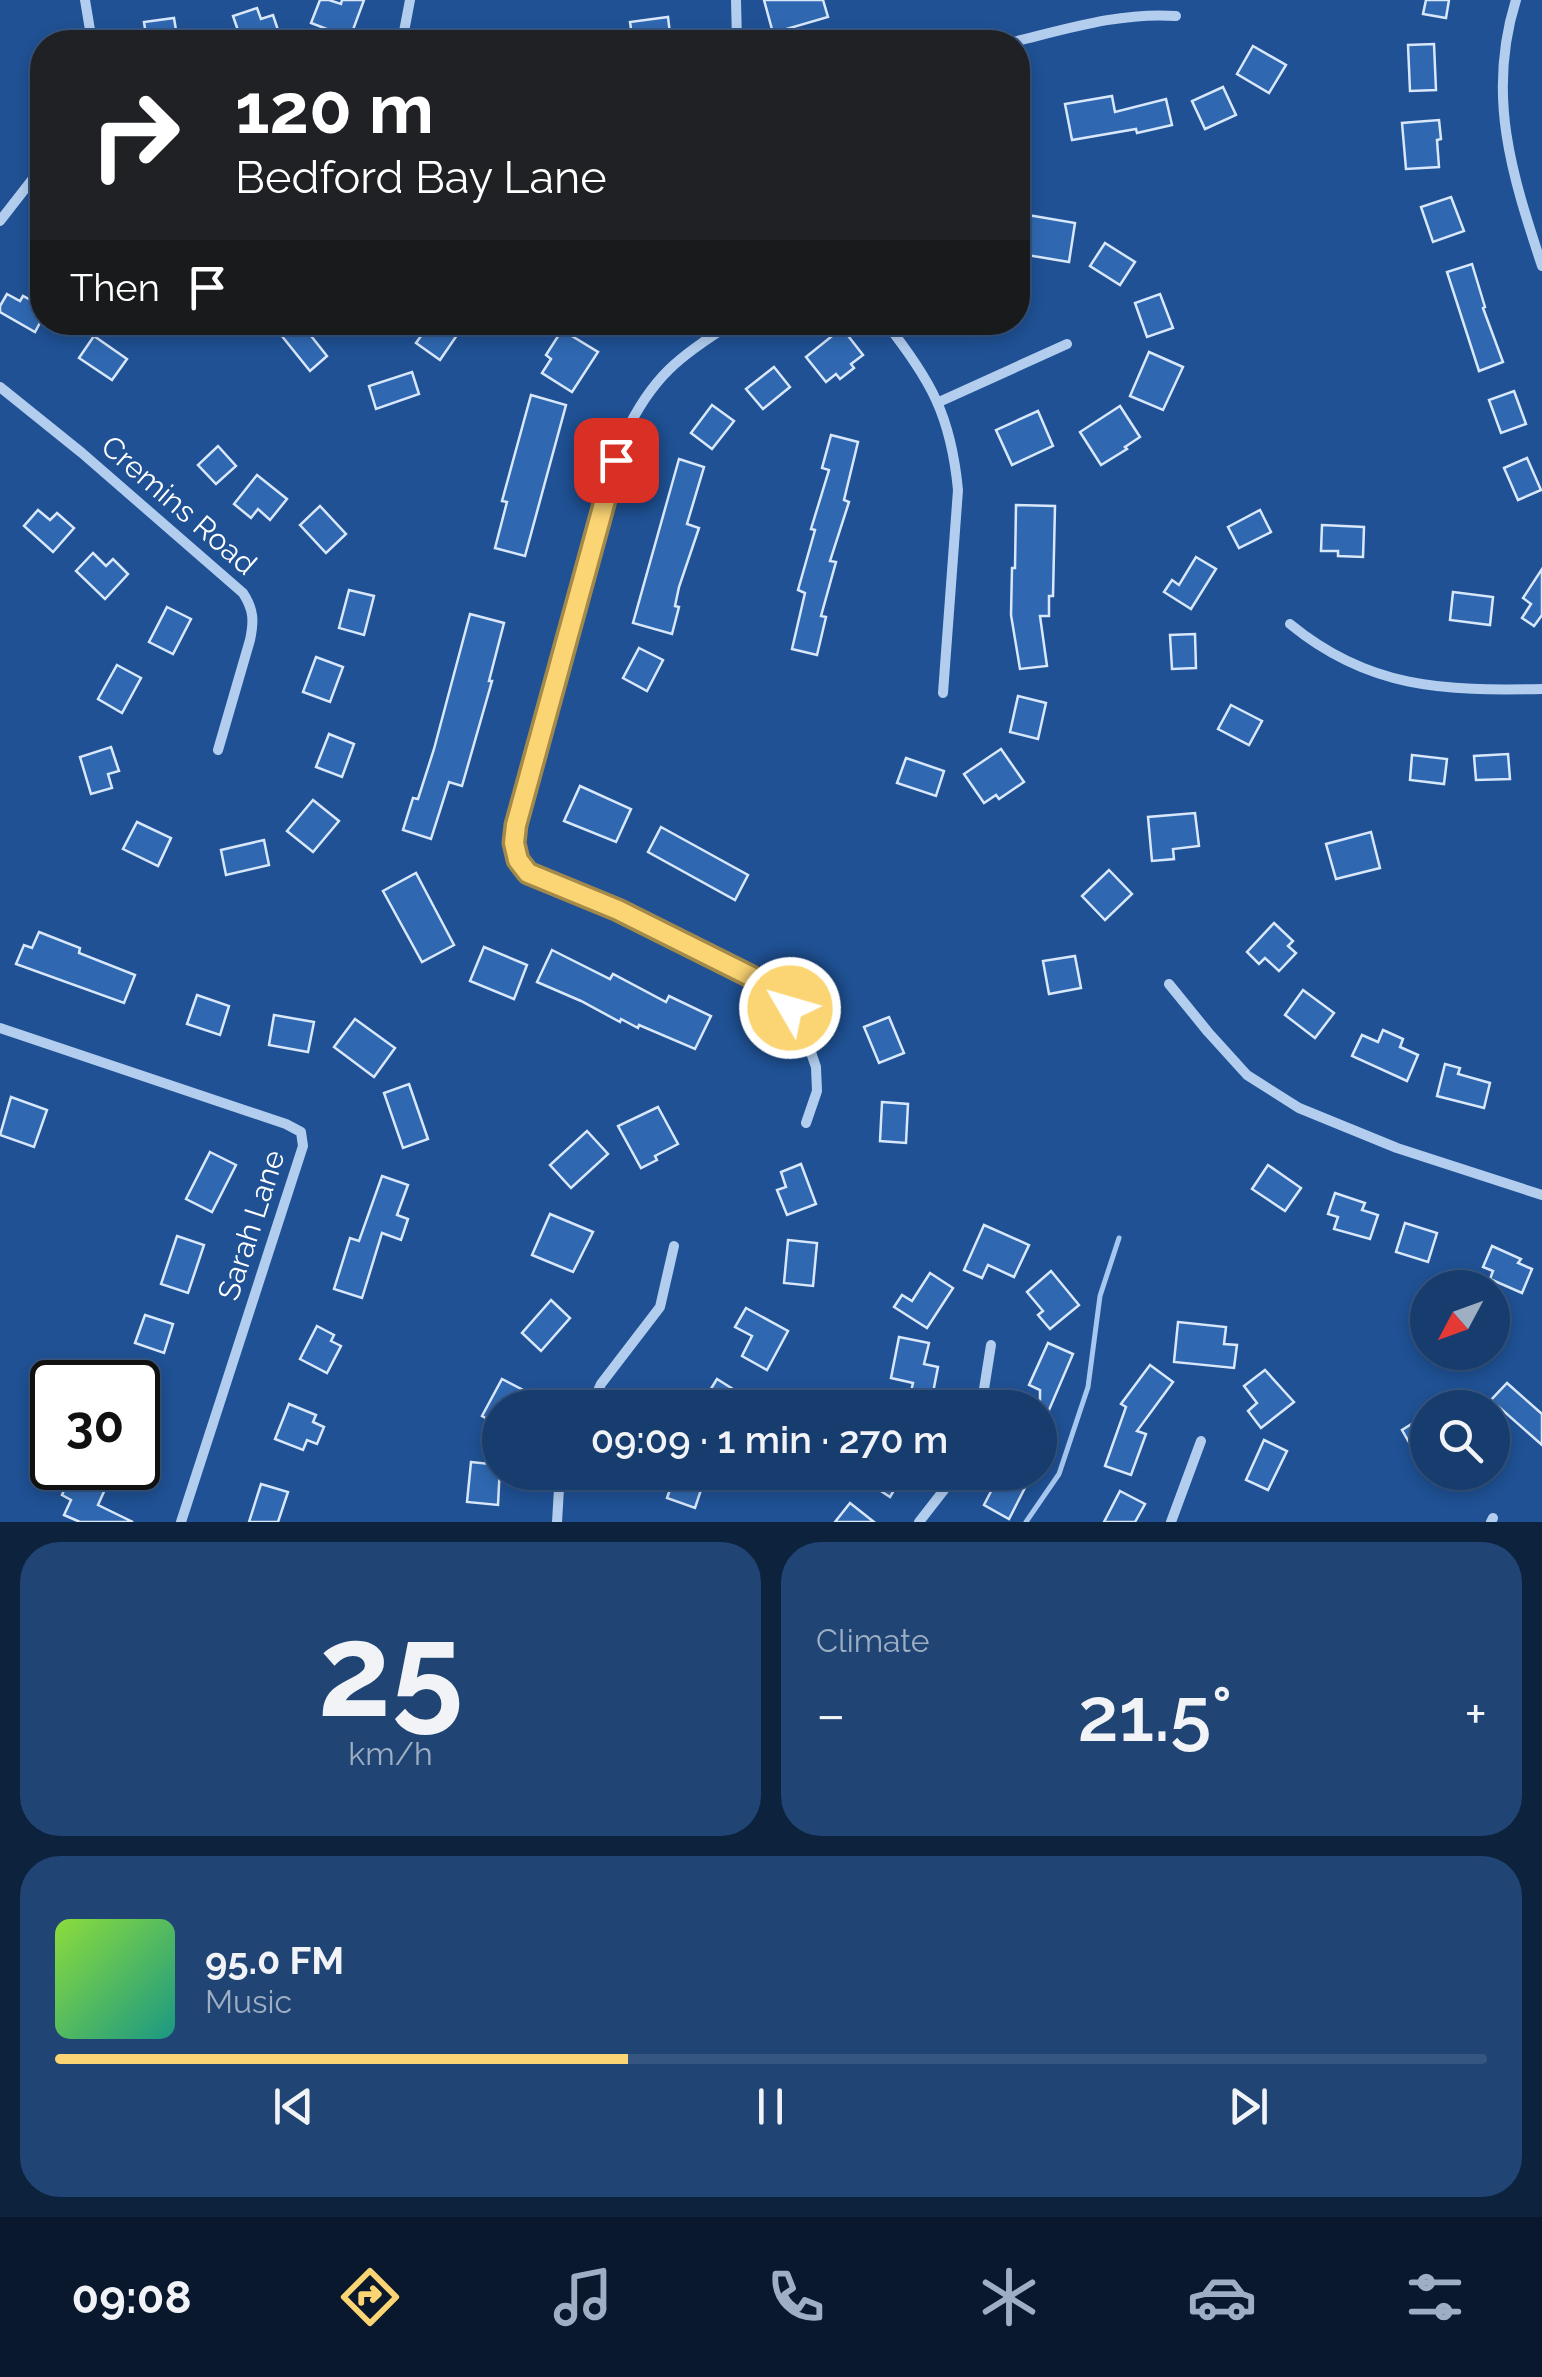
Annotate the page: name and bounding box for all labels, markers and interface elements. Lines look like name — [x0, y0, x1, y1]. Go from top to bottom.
text: 120 m — [235, 67, 434, 149]
icon: right — [70, 70, 200, 200]
text: Bedford Bay Lane — [235, 151, 607, 204]
icon: arrive — [180, 260, 235, 315]
text: Then — [70, 265, 160, 310]
pin — [574, 418, 659, 503]
street label: Cremins Road — [94, 428, 264, 582]
icon: arrive — [589, 433, 644, 488]
position arrow — [738, 956, 842, 1060]
street label: Sarah Lane — [210, 1146, 292, 1304]
north arrow — [1410, 1270, 1510, 1370]
map controls — [1410, 1270, 1510, 1490]
speed limit sign: 30 — [30, 1360, 160, 1490]
button: search — [1410, 1390, 1510, 1490]
text: 09:09 · 1 min · 270 m — [591, 1417, 948, 1462]
text: 25 — [318, 1594, 463, 1746]
text: Climate — [816, 1622, 930, 1659]
text: 21.5° — [1078, 1670, 1232, 1759]
text: − — [816, 1682, 846, 1747]
text: + — [1464, 1682, 1487, 1747]
text: km/h — [348, 1735, 433, 1772]
text: 95.0 FM — [205, 1938, 344, 1983]
text: Music — [205, 1983, 292, 2020]
icon: previous — [266, 2079, 321, 2134]
icon: pause — [743, 2079, 798, 2134]
icon: next — [1221, 2079, 1276, 2134]
icon: directions — [335, 2262, 405, 2332]
icon: music — [548, 2262, 618, 2332]
icon: phone — [761, 2262, 831, 2332]
icon: climate — [974, 2262, 1044, 2332]
icon: car — [1187, 2262, 1257, 2332]
icon: filters — [1400, 2262, 1470, 2332]
text: 09:08 — [72, 2271, 192, 2324]

